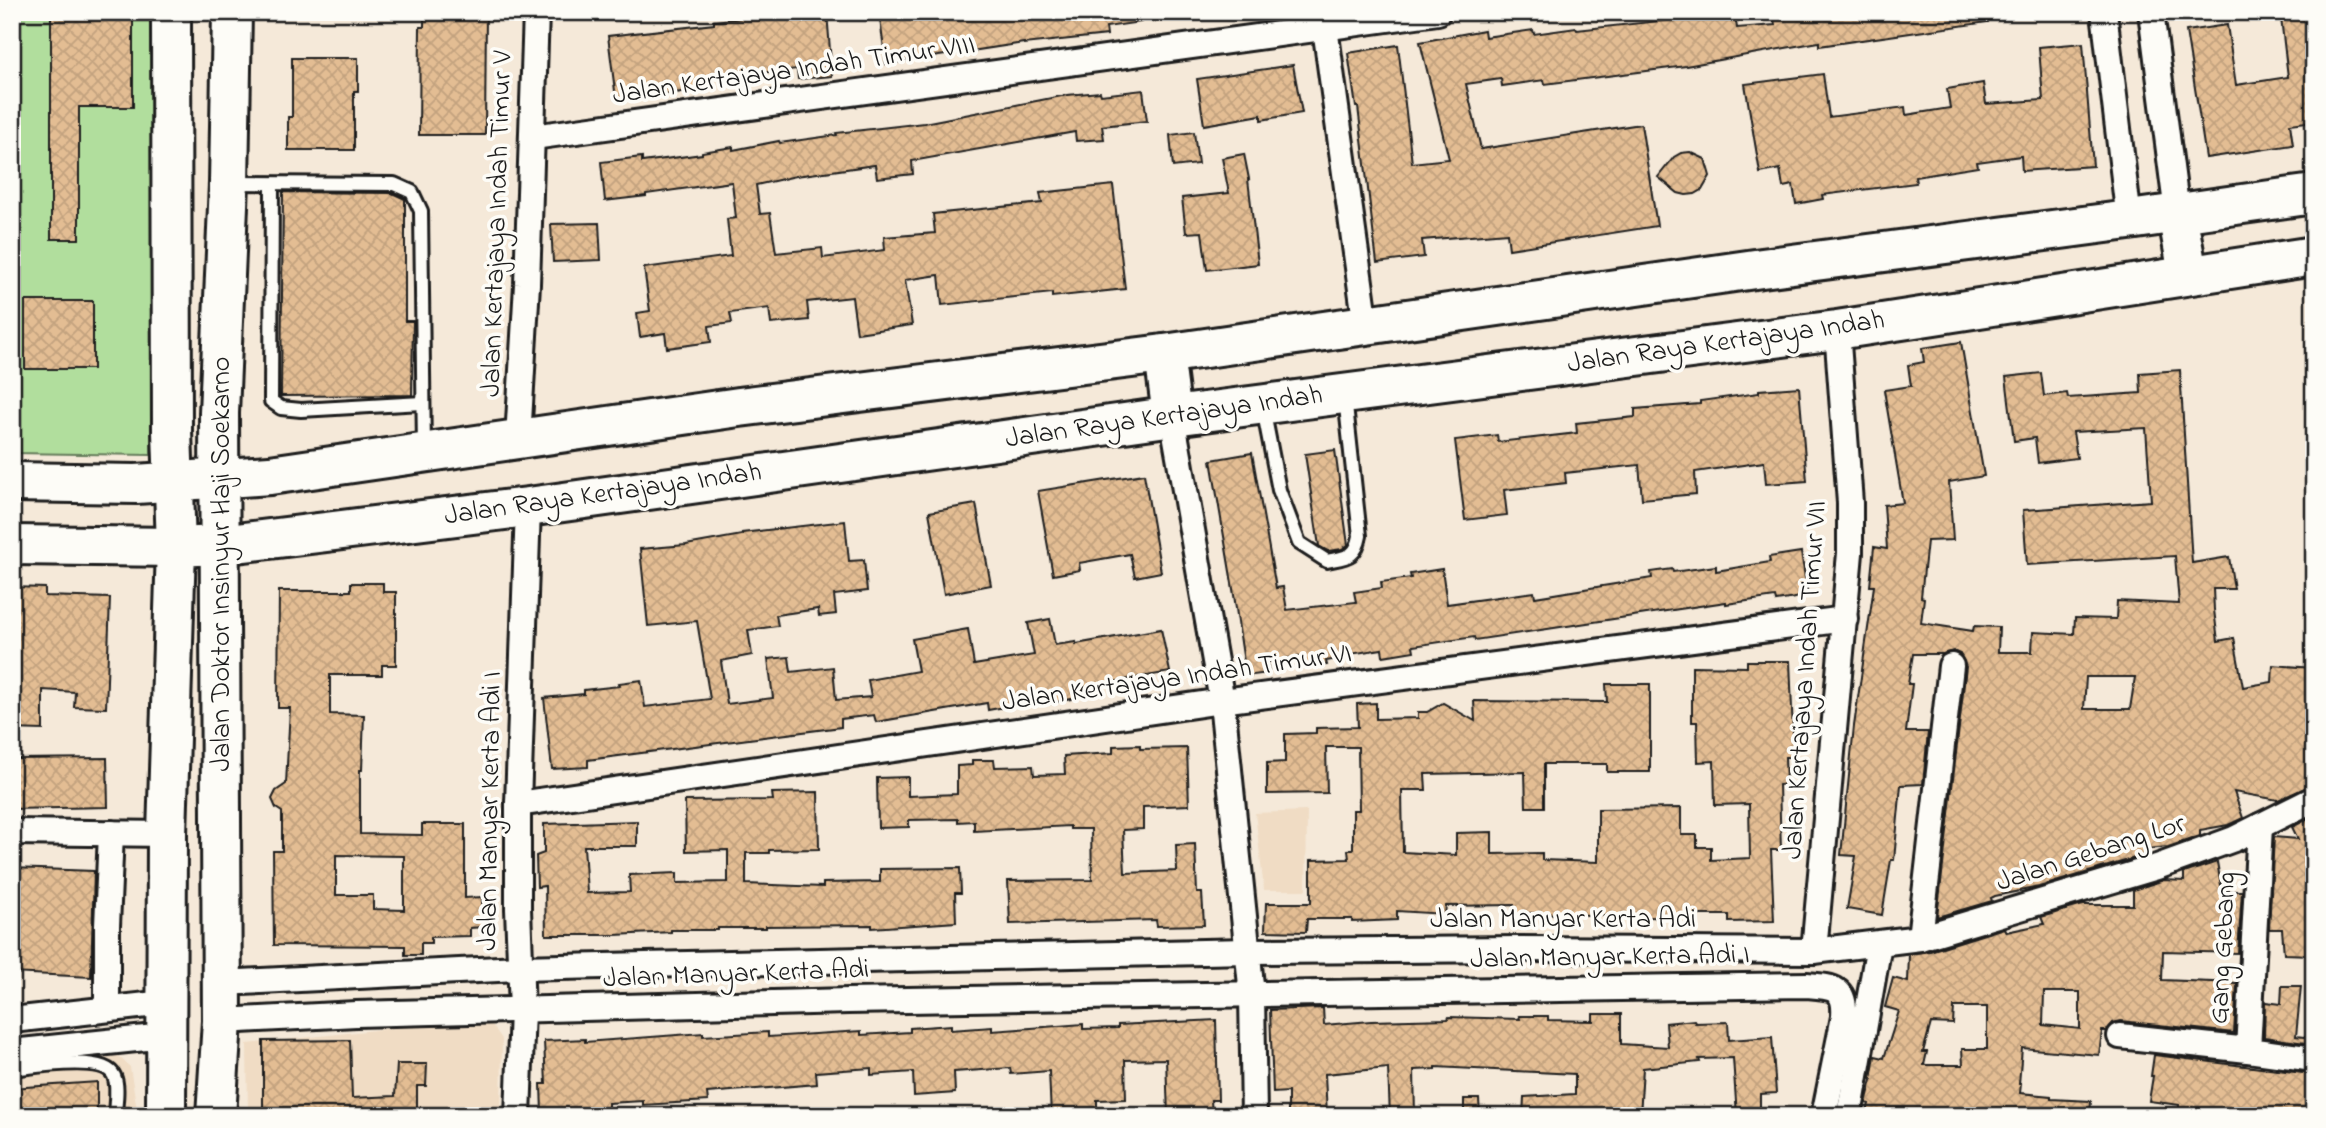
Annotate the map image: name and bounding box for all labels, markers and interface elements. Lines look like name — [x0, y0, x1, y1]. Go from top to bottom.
street label: Jalan Kertajaya Indah Timur VIII — [610, 25, 978, 117]
street label: Jalan Kertajaya Indah Timur V — [471, 49, 525, 398]
street label: Jalan Raya Kertajaya Indah — [1565, 300, 1887, 386]
street label: Jalan Doktor Insinyur Haji Soekarno — [202, 357, 243, 771]
street label: Jalan Raya Kertajaya Indah — [1003, 375, 1325, 461]
street label: Jalan Raya Kertajaya Indah — [442, 452, 764, 538]
street label: Jalan Kertajaya Indah Timur VII — [1773, 499, 1839, 861]
street label: Jalan Kertajaya Indah Timur VI — [999, 634, 1355, 724]
street label: Jalan Manyar Kerta Adi I — [468, 671, 514, 951]
street label: Jalan Gebang Lor — [1991, 804, 2191, 904]
street label: Gang Gebang — [2200, 871, 2248, 1025]
street label: Jalan Manyar Kerta Adi — [1430, 900, 1696, 941]
street label: Jalan Manyar Kerta Adi I — [1470, 935, 1750, 981]
street label: Jalan Manyar Kerta Adi — [602, 950, 870, 1000]

